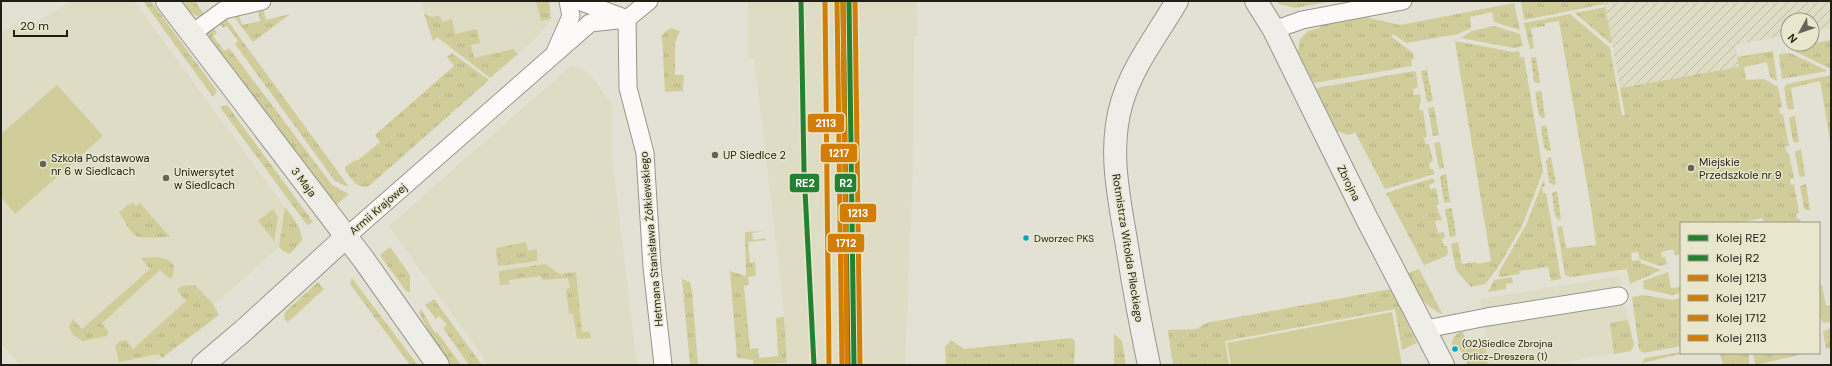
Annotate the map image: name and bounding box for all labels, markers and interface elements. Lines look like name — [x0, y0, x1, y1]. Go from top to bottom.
scale bar — [14, 12, 67, 38]
north arrow — [1780, 12, 1820, 52]
text: 20 m — [20, 18, 49, 34]
text: N — [1784, 31, 1800, 46]
line badge: 2113 — [807, 113, 845, 133]
text: 2113 — [816, 116, 837, 130]
line badge: 1217 — [820, 143, 858, 163]
text: 1217 — [829, 146, 849, 160]
place label: UP Siedlce 2 — [723, 148, 786, 162]
marker: UP Siedlce 2 — [710, 150, 720, 160]
place label: Szkoła Podstawowa nr 6 w Siedlcach — [51, 151, 149, 178]
street label: Hetmana Stanisława Żółkiewskiego — [636, 151, 666, 327]
place label: Miejskie Przedszkole nr 9 — [1699, 155, 1782, 182]
marker: Szkoła Podstawowa nr 6 w Siedlcach — [38, 159, 48, 169]
street label: Zbrojna — [1334, 163, 1364, 203]
marker: Miejskie Przedszkole nr 9 — [1686, 163, 1696, 173]
street label: 3 Maja — [288, 164, 320, 200]
place label: Uniwersytet w Siedlcach — [174, 165, 235, 192]
marker: Uniwersytet w Siedlcach — [161, 173, 171, 183]
line badge: RE2 — [789, 173, 820, 193]
line badge: R2 — [834, 173, 857, 193]
street label: Rotmistrza Witolda Pileckiego — [1109, 173, 1147, 323]
text: RE2 — [795, 176, 815, 190]
text: R2 — [839, 176, 853, 190]
street label: Armii Krajowej — [346, 180, 410, 238]
line badge: 1213 — [839, 203, 877, 223]
text: 1213 — [848, 206, 869, 220]
legend — [1680, 222, 1820, 354]
text: Kolej RE2 — [1716, 230, 1766, 246]
place label: Dworzec PKS — [1034, 232, 1094, 245]
line badge: 1712 — [827, 233, 865, 253]
marker: Dworzec PKS — [1021, 233, 1031, 243]
text: 1712 — [836, 236, 856, 250]
text: Kolej R2 — [1716, 250, 1759, 266]
text: Kolej 1213 — [1716, 270, 1767, 286]
text: Kolej 1217 — [1716, 290, 1766, 306]
text: Kolej 1712 — [1716, 310, 1766, 326]
text: Kolej 2113 — [1716, 330, 1767, 346]
place label: (02)Siedlce Zbrojna Orlicz-Dreszera (1) — [1462, 337, 1553, 363]
marker: (02)Siedlce Zbrojna Orlicz-Dreszera (1) — [1450, 344, 1460, 354]

